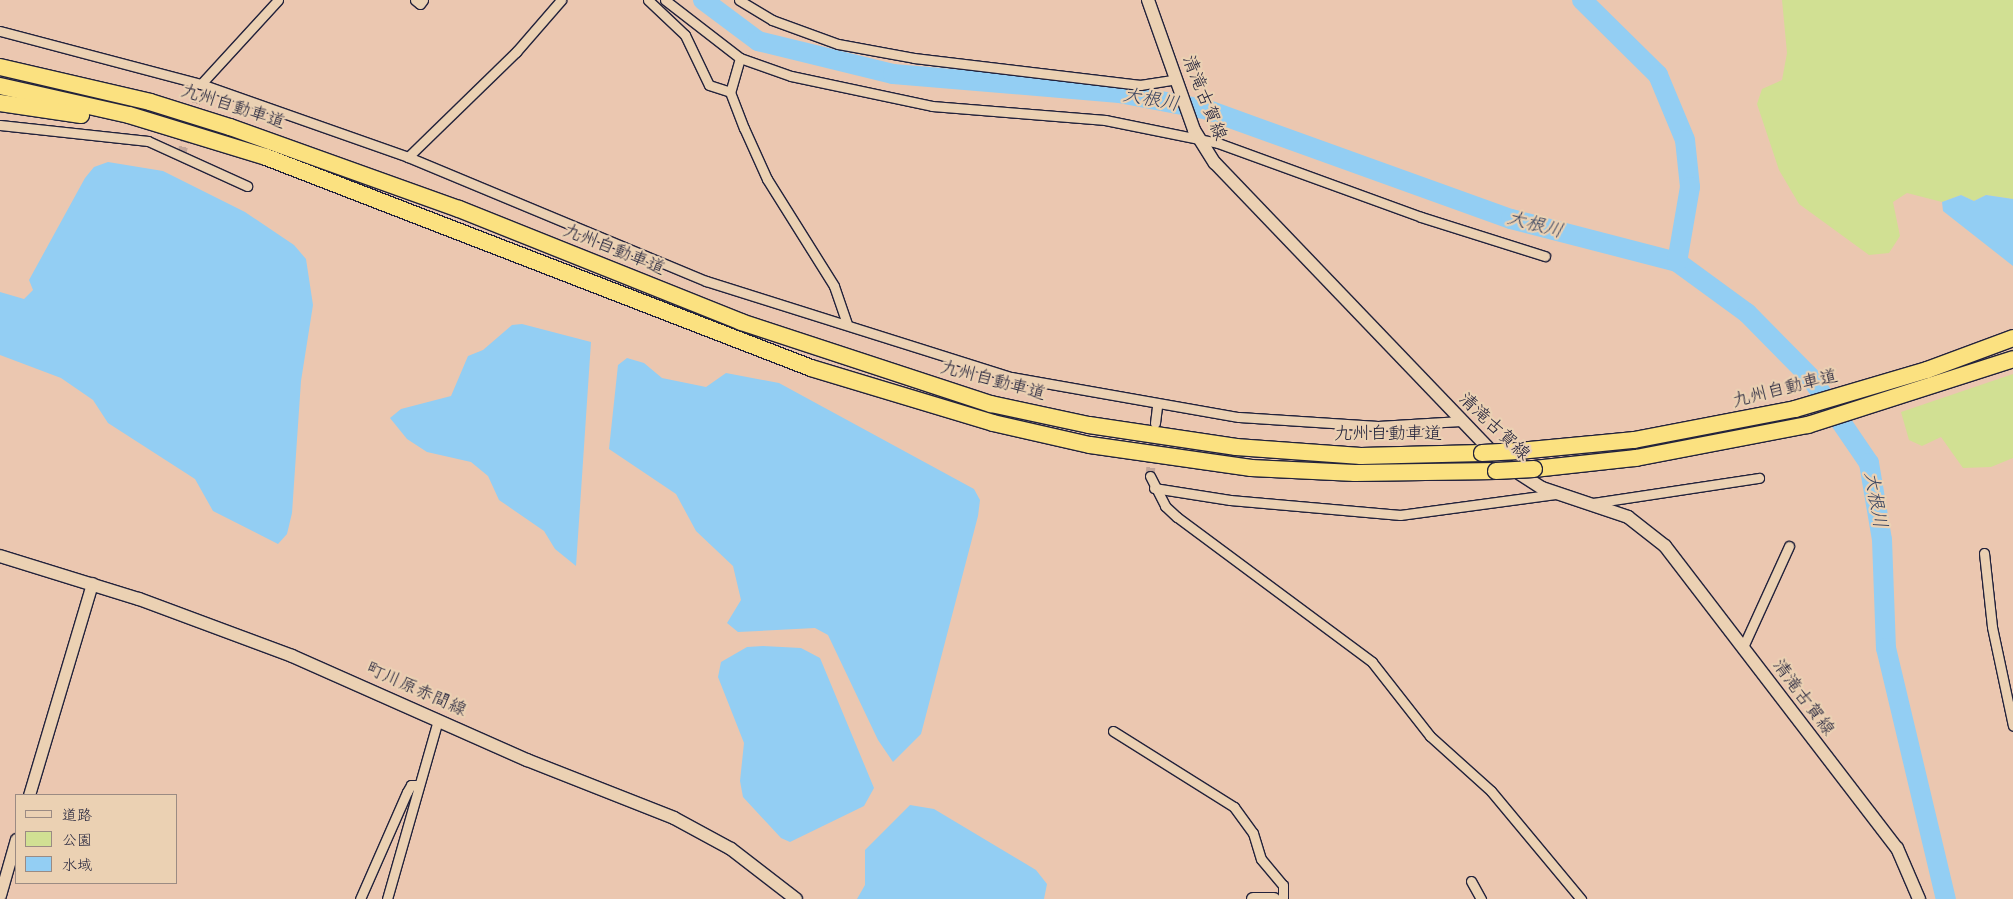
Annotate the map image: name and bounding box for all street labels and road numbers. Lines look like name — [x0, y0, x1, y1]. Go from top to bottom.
street label: 清滝古賀線 — [1177, 52, 1231, 144]
street label: 九州自動車道 — [178, 80, 288, 134]
street label: 九州自動車道 — [560, 220, 668, 280]
street label: 九州自動車道 — [938, 357, 1048, 405]
street label: 九州自動車道 — [1730, 365, 1840, 413]
street label: 清滝古賀線 — [1454, 388, 1534, 466]
street label: 九州自動車道 — [1334, 423, 1442, 445]
street label: 清滝古賀線 — [1767, 656, 1839, 740]
street label: 町川原赤間線 — [362, 658, 470, 722]

